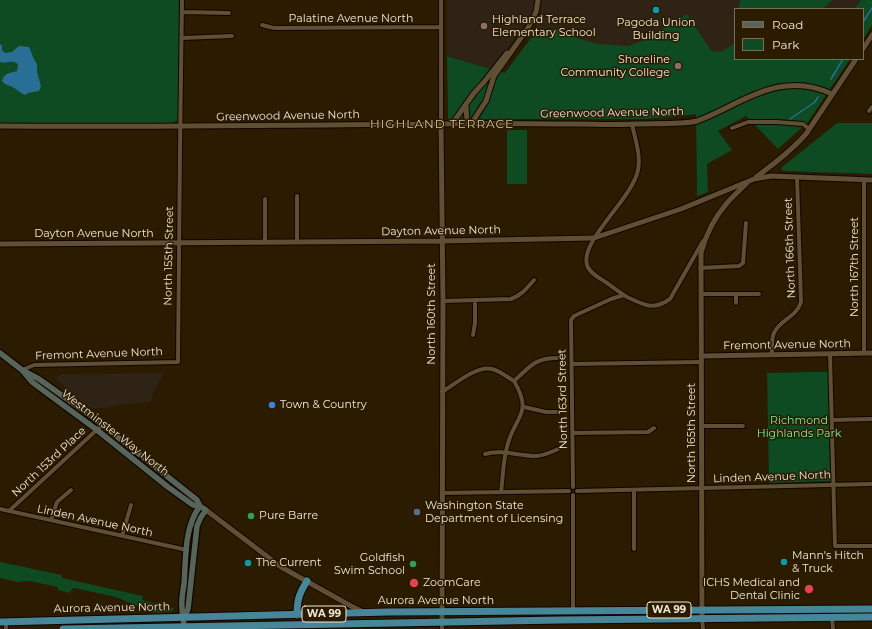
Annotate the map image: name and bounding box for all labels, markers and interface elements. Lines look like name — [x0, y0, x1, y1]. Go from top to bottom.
marker: Pagoda Union Building — [651, 5, 661, 15]
legend — [734, 8, 864, 60]
street label: Palatine Avenue North — [289, 12, 413, 26]
place label: Highland Terrace Elementary School — [492, 13, 596, 39]
place label: Pagoda Union Building — [617, 16, 695, 42]
text: Road — [772, 17, 803, 32]
marker: Highland Terrace Elementary School — [479, 21, 489, 31]
text: Park — [772, 37, 799, 52]
place label: Shoreline Community College — [560, 53, 670, 79]
marker: Shoreline Community College — [673, 61, 683, 71]
street label: Greenwood Avenue North — [540, 105, 684, 121]
street label: Greenwood Avenue North — [216, 108, 360, 124]
district label: HIGHLAND TERRACE — [370, 117, 514, 131]
street label: North 166th Street — [782, 197, 798, 299]
street label: North 155th Street — [162, 206, 176, 306]
street label: North 167th Street — [848, 217, 862, 317]
street label: Dayton Avenue North — [381, 223, 501, 239]
street label: Dayton Avenue North — [34, 227, 154, 241]
street label: North 160th Street — [425, 263, 439, 365]
street label: Fremont Avenue North — [723, 337, 851, 353]
street label: Fremont Avenue North — [35, 345, 163, 363]
street label: North 163rd Street — [556, 349, 570, 449]
street label: North 165th Street — [685, 383, 699, 483]
street label: Westminster Way North — [59, 387, 171, 479]
place label: Town & Country — [280, 398, 367, 412]
marker: Town & Country — [267, 400, 277, 410]
park label: Richmond Highlands Park — [757, 414, 841, 440]
street label: North 153rd Place — [9, 424, 89, 500]
street label: Linden Avenue North — [713, 468, 831, 486]
place label: Washington State Department of Licensing — [425, 499, 563, 525]
street label: Linden Avenue North — [36, 502, 154, 540]
marker: Washington State Department of Licensing — [412, 507, 422, 517]
place label: Pure Barre — [259, 509, 318, 523]
marker: Pure Barre — [246, 511, 256, 521]
place label: Mann's Hitch & Truck — [792, 549, 864, 575]
place label: Goldfish Swim School — [334, 551, 405, 577]
place label: The Current — [256, 556, 321, 570]
marker: Mann's Hitch & Truck — [779, 557, 789, 567]
marker: The Current — [243, 558, 253, 568]
marker: Goldfish Swim School — [408, 559, 418, 569]
place label: ZoomCare — [423, 576, 481, 590]
place label: ICHS Medical and Dental Clinic — [703, 576, 800, 602]
marker: ZoomCare — [408, 577, 420, 589]
marker: ICHS Medical and Dental Clinic — [803, 583, 815, 595]
street label: Aurora Avenue North — [378, 594, 494, 608]
street label: Aurora Avenue North — [54, 600, 170, 616]
road number: WA 99 — [647, 602, 691, 618]
road number: WA 99 — [302, 606, 346, 622]

